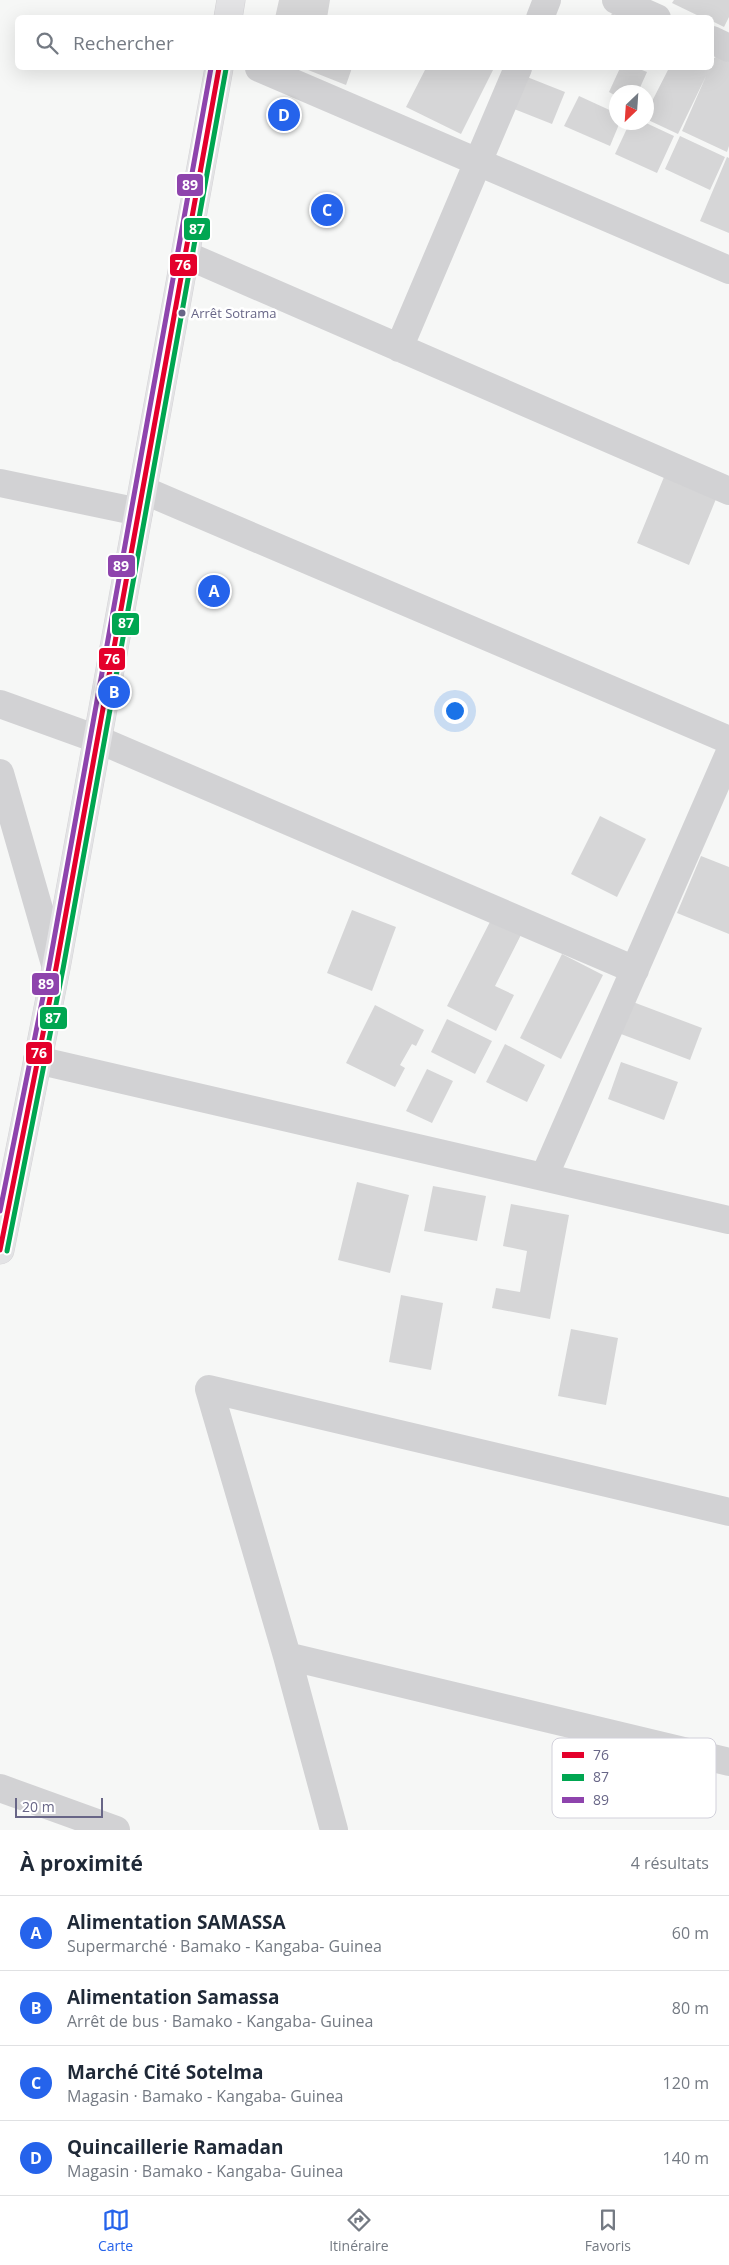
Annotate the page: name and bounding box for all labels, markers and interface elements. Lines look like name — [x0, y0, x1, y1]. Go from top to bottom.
search box — [15, 15, 714, 70]
icon: search — [33, 29, 61, 57]
text: Rechercher — [73, 30, 174, 56]
north arrow — [609, 85, 654, 130]
pin: D — [268, 96, 300, 134]
line badge: 89 — [176, 173, 204, 197]
text: 89 — [182, 175, 198, 194]
pin: C — [311, 191, 343, 229]
line badge: 87 — [183, 217, 211, 241]
text: 87 — [189, 219, 205, 238]
line badge: 76 — [169, 253, 198, 277]
text: 76 — [175, 255, 191, 274]
place label: Arrêt Sotrama — [191, 304, 277, 322]
marker: Arrêt Sotrama — [177, 308, 187, 318]
line badge: 89 — [107, 554, 136, 578]
text: 89 — [113, 556, 129, 575]
pin: A — [198, 572, 230, 610]
line badge: 87 — [111, 612, 140, 636]
text: 87 — [118, 613, 134, 632]
line badge: 76 — [98, 647, 126, 671]
text: 76 — [104, 649, 120, 668]
pin: B — [98, 673, 130, 711]
your location — [442, 698, 468, 724]
line badge: 89 — [31, 972, 60, 996]
text: 89 — [38, 974, 54, 993]
line badge: 87 — [39, 1006, 68, 1030]
text: 87 — [45, 1008, 61, 1027]
line badge: 76 — [25, 1041, 53, 1065]
text: 76 — [31, 1043, 47, 1062]
legend — [552, 1738, 716, 1818]
text: 76 — [593, 1745, 609, 1764]
text: 87 — [593, 1767, 609, 1786]
text: 89 — [593, 1790, 609, 1809]
scale bar — [15, 1795, 102, 1818]
text: 20 m — [22, 1797, 55, 1816]
text: À proximité — [20, 1849, 143, 1877]
text: 4 résultats — [631, 1852, 709, 1874]
text: Alimentation SAMASSA — [67, 1909, 286, 1935]
text: A — [30, 1922, 42, 1944]
text: 60 m — [672, 1922, 709, 1944]
text: Supermarché · Bamako - Kangaba- Guinea — [67, 1935, 382, 1957]
text: Alimentation Samassa — [67, 1984, 279, 2010]
text: B — [31, 1997, 41, 2019]
text: 80 m — [672, 1997, 709, 2019]
text: Arrêt de bus · Bamako - Kangaba- Guinea — [67, 2010, 373, 2032]
text: Marché Cité Sotelma — [67, 2059, 263, 2085]
text: C — [31, 2072, 41, 2094]
text: 120 m — [663, 2072, 709, 2094]
text: Magasin · Bamako - Kangaba- Guinea — [67, 2085, 344, 2107]
text: Quincaillerie Ramadan — [67, 2134, 284, 2160]
text: D — [30, 2147, 42, 2169]
text: 140 m — [663, 2147, 709, 2169]
text: Magasin · Bamako - Kangaba- Guinea — [67, 2160, 344, 2182]
tab: Carte — [98, 2206, 133, 2255]
tab: Itinéraire — [329, 2206, 389, 2255]
tab: Favoris — [585, 2206, 631, 2255]

